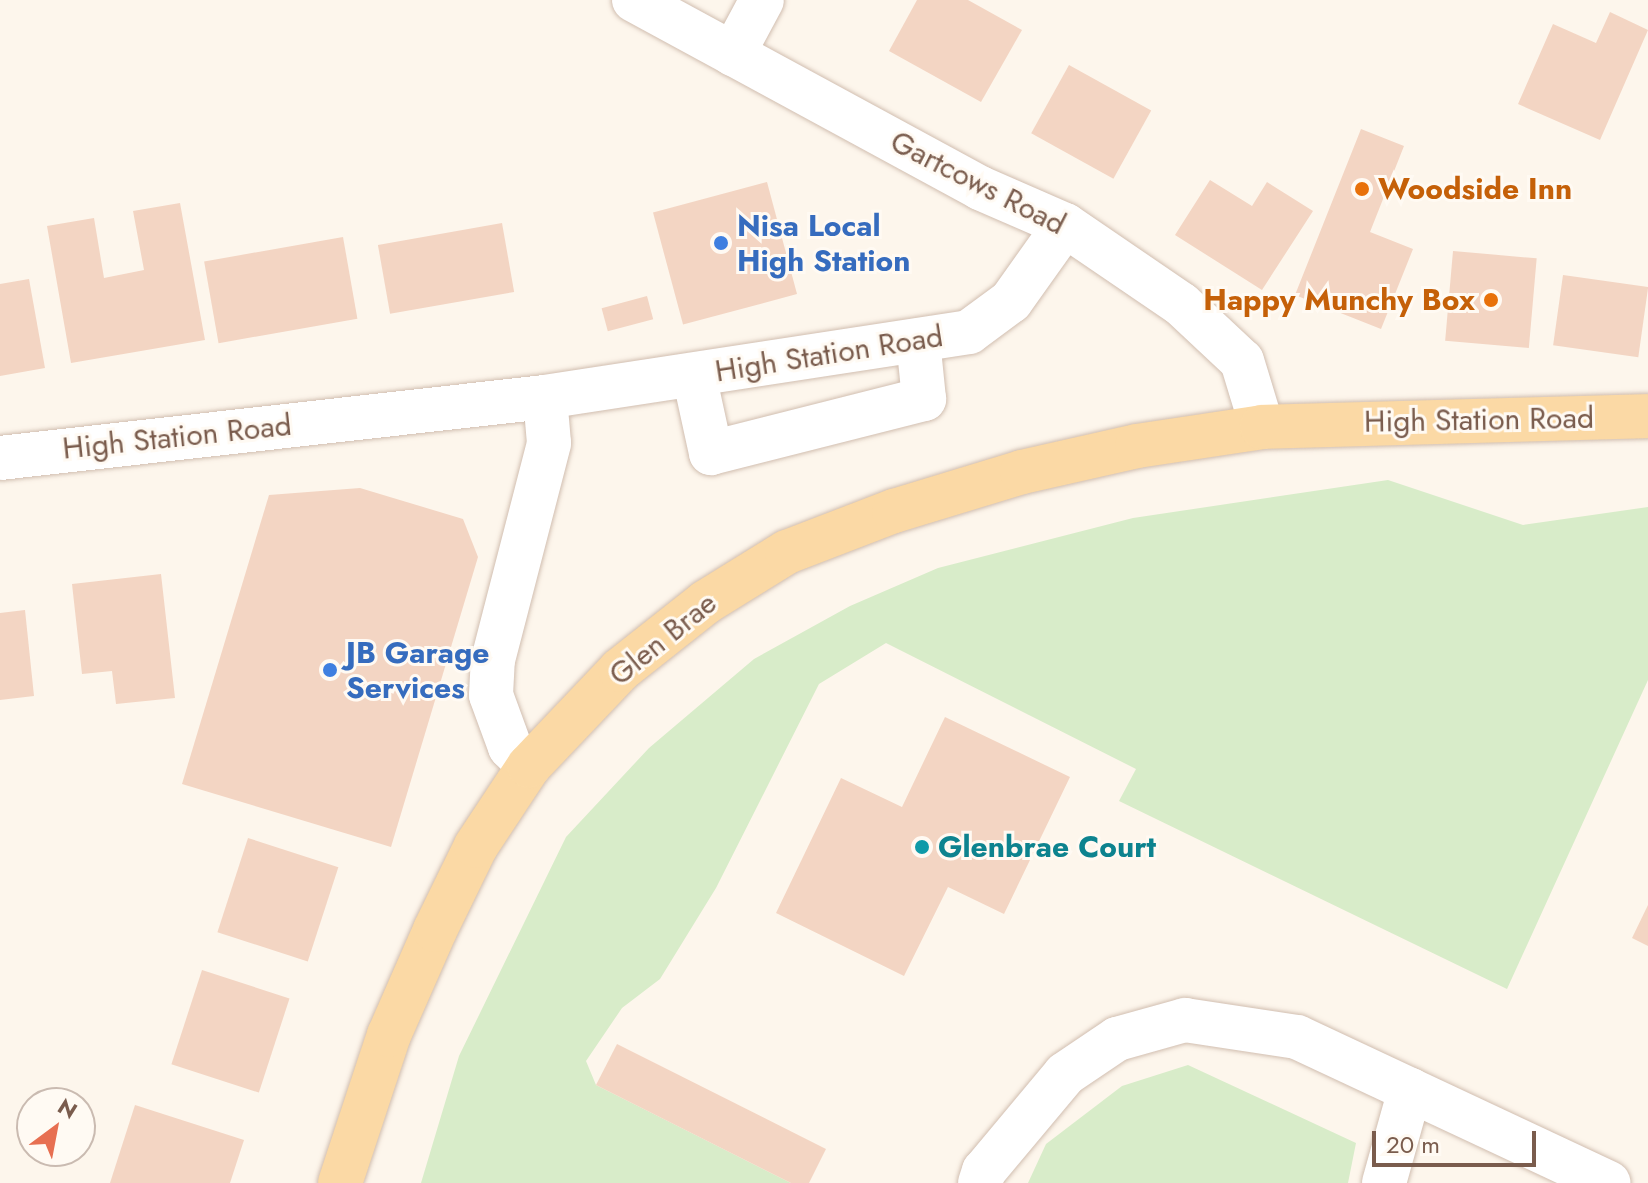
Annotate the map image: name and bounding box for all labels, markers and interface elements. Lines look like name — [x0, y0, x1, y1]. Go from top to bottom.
street label: Gartcows Road — [884, 123, 1072, 243]
place label: Woodside Inn — [1378, 171, 1572, 207]
marker: Woodside Inn — [1353, 180, 1371, 198]
place label: Nisa Local High Station — [737, 208, 910, 278]
marker: Nisa Local High Station — [712, 234, 730, 252]
place label: Happy Munchy Box — [1203, 282, 1475, 318]
marker: Happy Munchy Box — [1482, 291, 1500, 309]
street label: High Station Road — [713, 318, 945, 390]
street label: High Station Road — [1364, 400, 1594, 440]
street label: High Station Road — [61, 407, 293, 467]
street label: Glen Brae — [602, 585, 724, 693]
place label: JB Garage Services — [346, 635, 489, 706]
marker: JB Garage Services — [321, 661, 339, 679]
place label: Glenbrae Court — [938, 829, 1156, 865]
marker: Glenbrae Court — [913, 838, 931, 856]
north arrow — [16, 1087, 96, 1167]
text: N — [52, 1090, 84, 1127]
scale bar — [1376, 1115, 1540, 1165]
text: 20 m — [1386, 1127, 1440, 1162]

